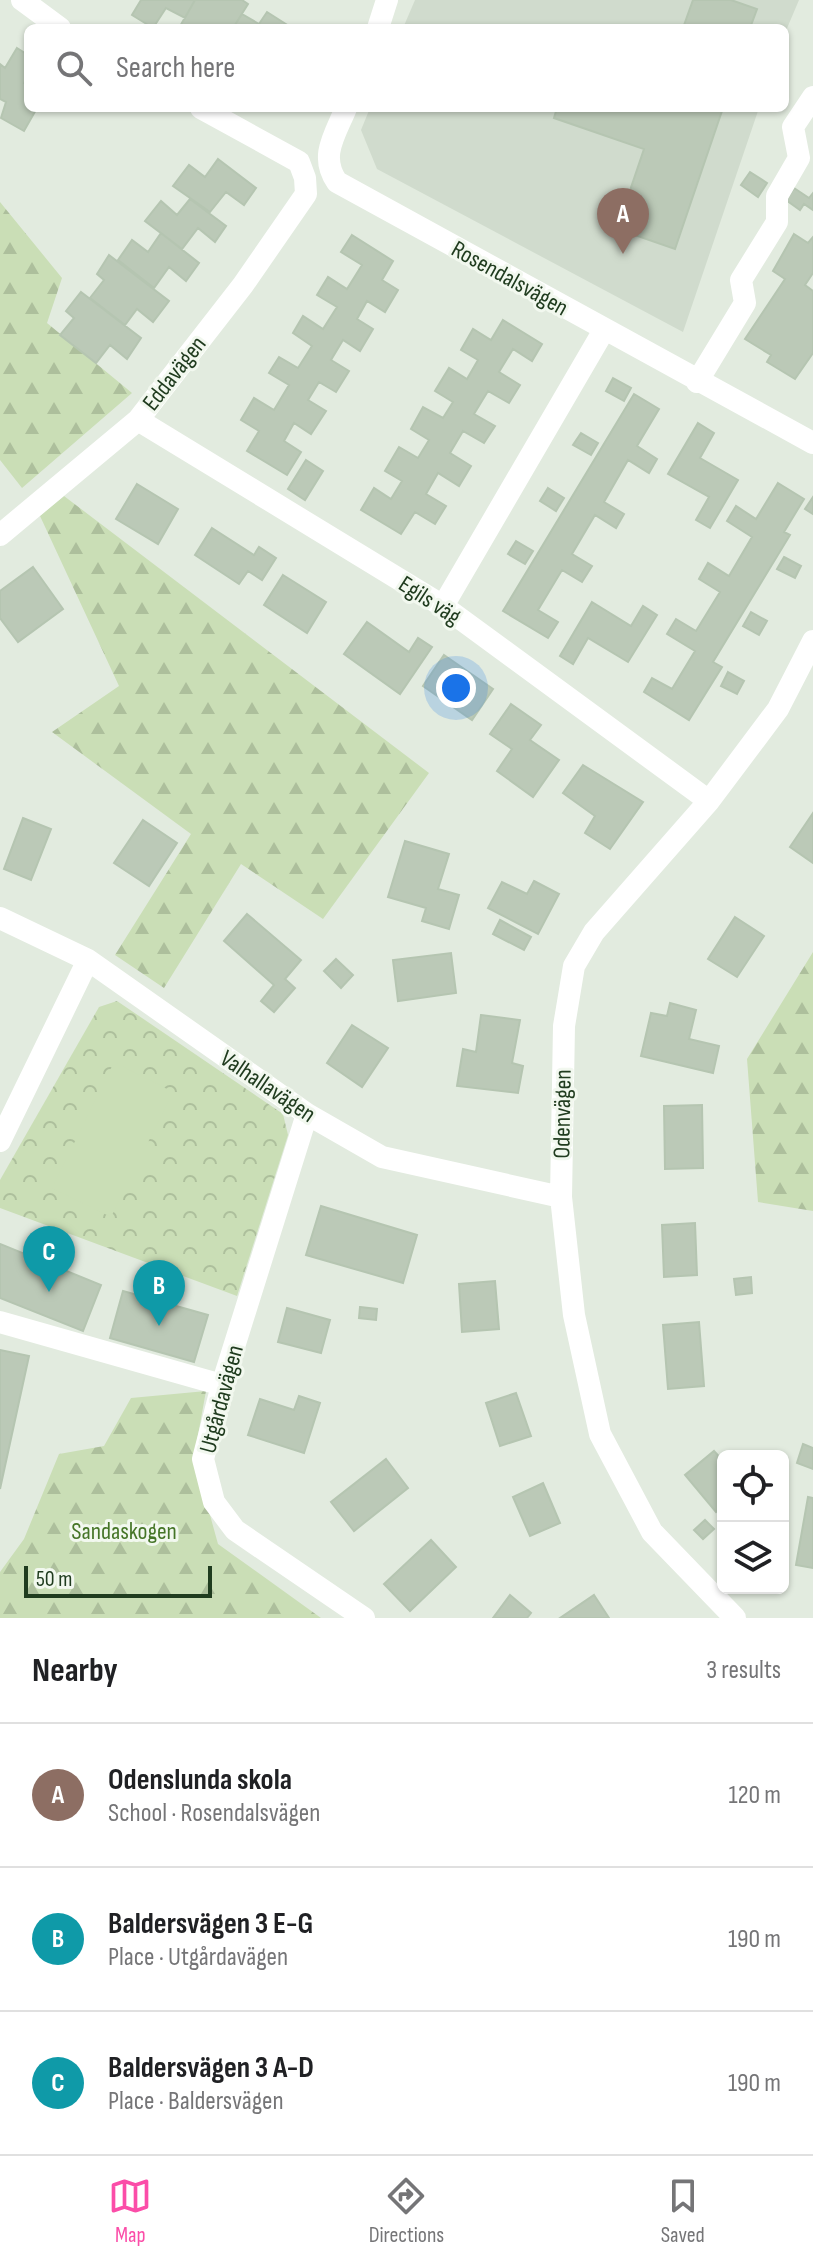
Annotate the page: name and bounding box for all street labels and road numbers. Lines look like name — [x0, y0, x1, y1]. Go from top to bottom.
street label: Rosendalsvägen — [446, 234, 573, 322]
street label: Eddavägen — [136, 330, 212, 416]
street label: Egils väg — [393, 570, 466, 631]
street label: Valhallavägen — [214, 1044, 321, 1129]
street label: Odenvägen — [547, 1069, 578, 1159]
street label: Utgårdavägen — [193, 1342, 250, 1456]

